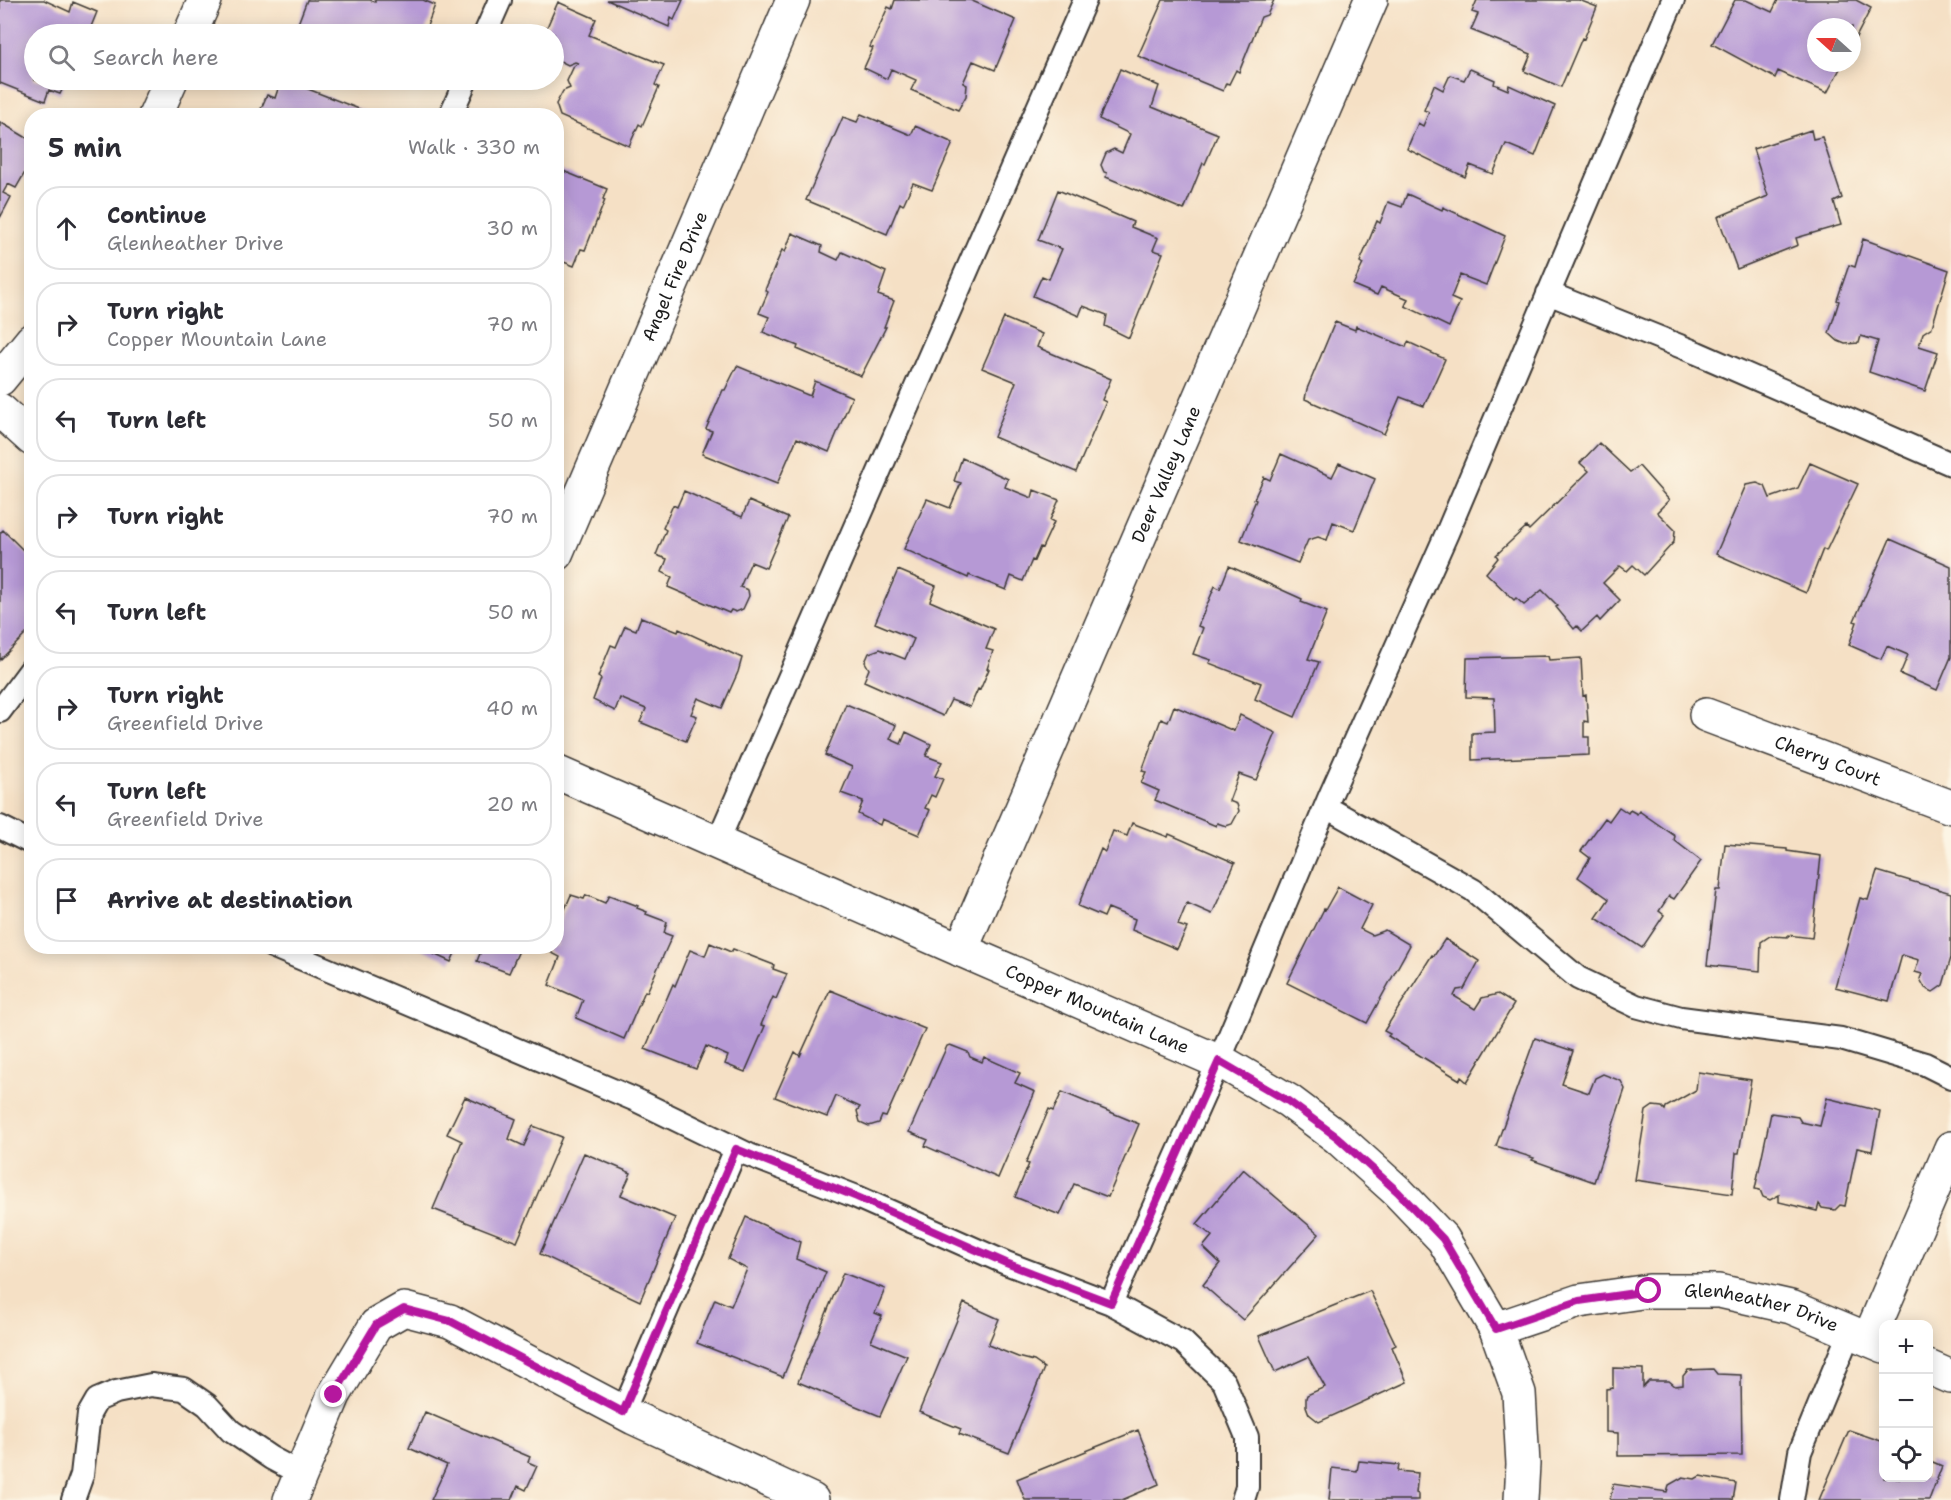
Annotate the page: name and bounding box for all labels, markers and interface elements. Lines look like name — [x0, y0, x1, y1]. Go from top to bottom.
north arrow — [1807, 18, 1861, 72]
search box — [24, 24, 564, 90]
icon: search — [45, 41, 78, 74]
text: Search here — [93, 43, 219, 72]
text: 5 min — [48, 130, 122, 165]
text: Walk · 330 m — [408, 134, 540, 160]
text: Continue — [107, 201, 207, 230]
street label: Angel Fire Drive — [636, 208, 713, 345]
icon: ahead — [50, 212, 83, 245]
text: 30 m — [486, 215, 538, 241]
text: Glenheather Drive — [107, 230, 284, 256]
text: Turn right — [107, 297, 224, 326]
icon: right — [50, 308, 83, 341]
text: 70 m — [486, 311, 538, 337]
text: Copper Mountain Lane — [107, 326, 327, 352]
street label: Deer Valley Lane — [1126, 402, 1206, 547]
icon: left — [50, 404, 83, 437]
text: Turn left — [107, 406, 206, 435]
text: 50 m — [488, 407, 538, 433]
icon: right — [50, 500, 83, 533]
text: Turn right — [107, 502, 224, 531]
text: 70 m — [486, 503, 538, 529]
icon: left — [50, 596, 83, 629]
text: Turn left — [107, 598, 206, 627]
text: 50 m — [488, 599, 538, 625]
text: Turn right — [107, 681, 224, 710]
icon: right — [50, 692, 83, 725]
text: 40 m — [486, 695, 538, 721]
text: Greenfield Drive — [107, 710, 263, 736]
street label: Cherry Court — [1771, 730, 1884, 792]
text: Turn left — [107, 777, 206, 806]
icon: left — [50, 788, 83, 821]
text: 20 m — [487, 791, 538, 817]
text: Greenfield Drive — [107, 806, 263, 832]
icon: arrive — [50, 884, 83, 917]
text: Arrive at destination — [107, 886, 353, 915]
street label: Copper Mountain Lane — [1002, 959, 1193, 1059]
route start — [1635, 1277, 1661, 1303]
street label: Glenheather Drive — [1684, 1279, 1842, 1338]
map controls — [1879, 1320, 1933, 1482]
button: + — [1879, 1320, 1933, 1374]
button: − — [1879, 1374, 1933, 1428]
route end — [320, 1381, 346, 1407]
button: locate — [1879, 1428, 1933, 1482]

